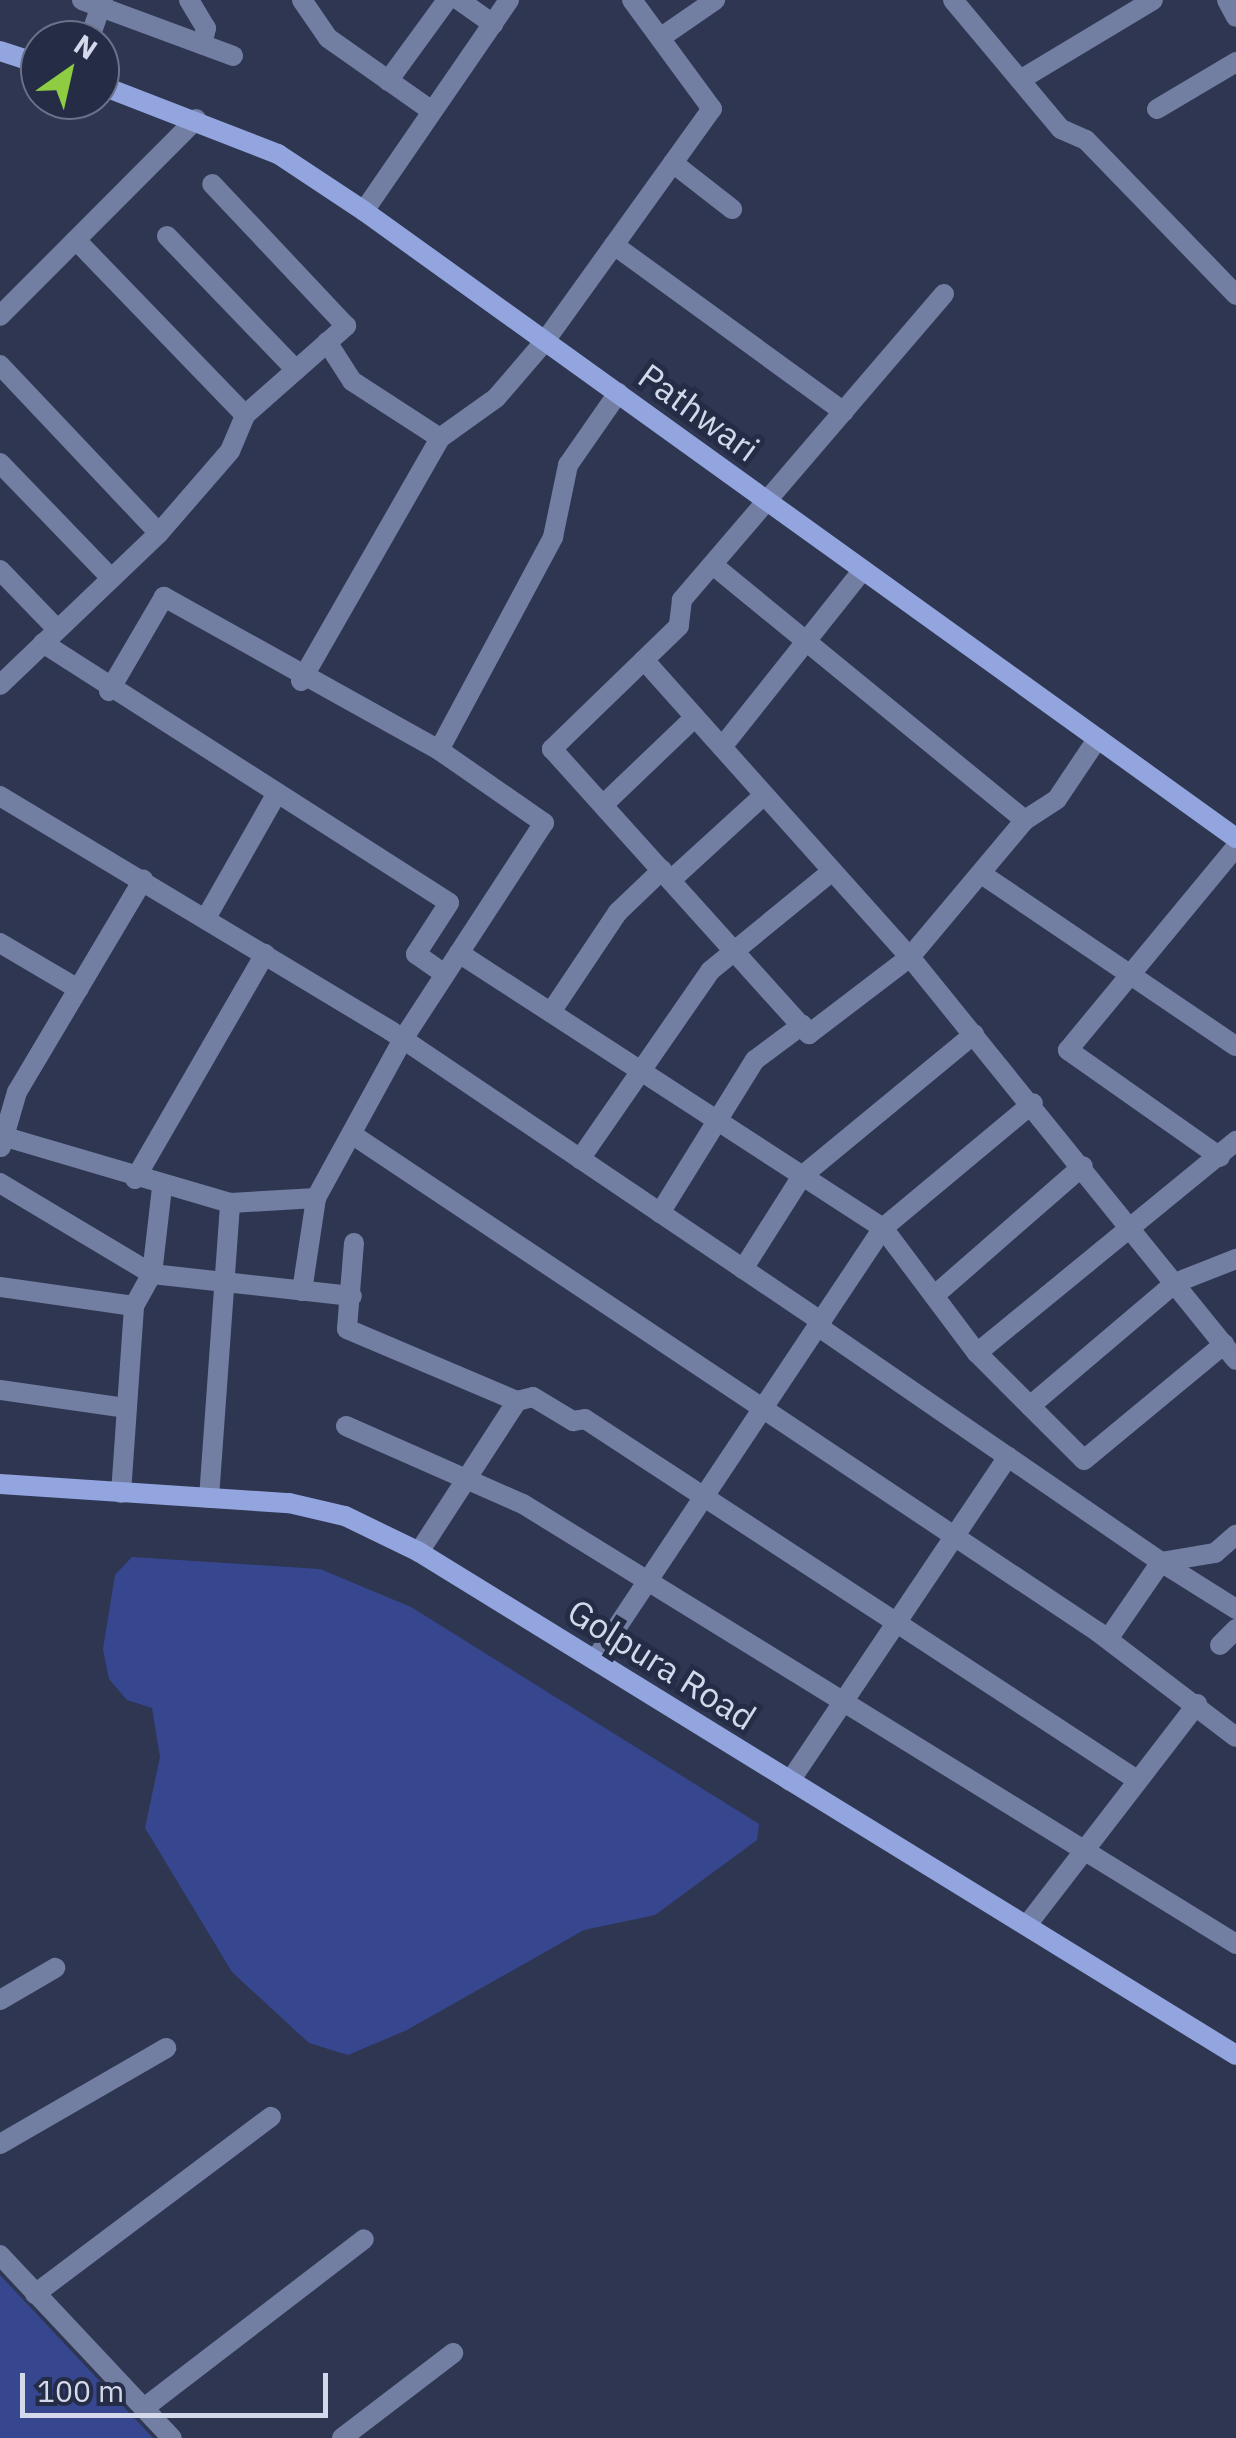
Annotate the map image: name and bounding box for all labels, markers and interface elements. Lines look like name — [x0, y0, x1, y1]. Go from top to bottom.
north arrow — [20, 20, 120, 120]
text: N — [67, 25, 105, 67]
street label: Pathwari — [631, 354, 767, 470]
street label: Golpura Road — [560, 1590, 764, 1738]
scale bar — [25, 2353, 332, 2415]
text: 100 m — [37, 2371, 124, 2410]

